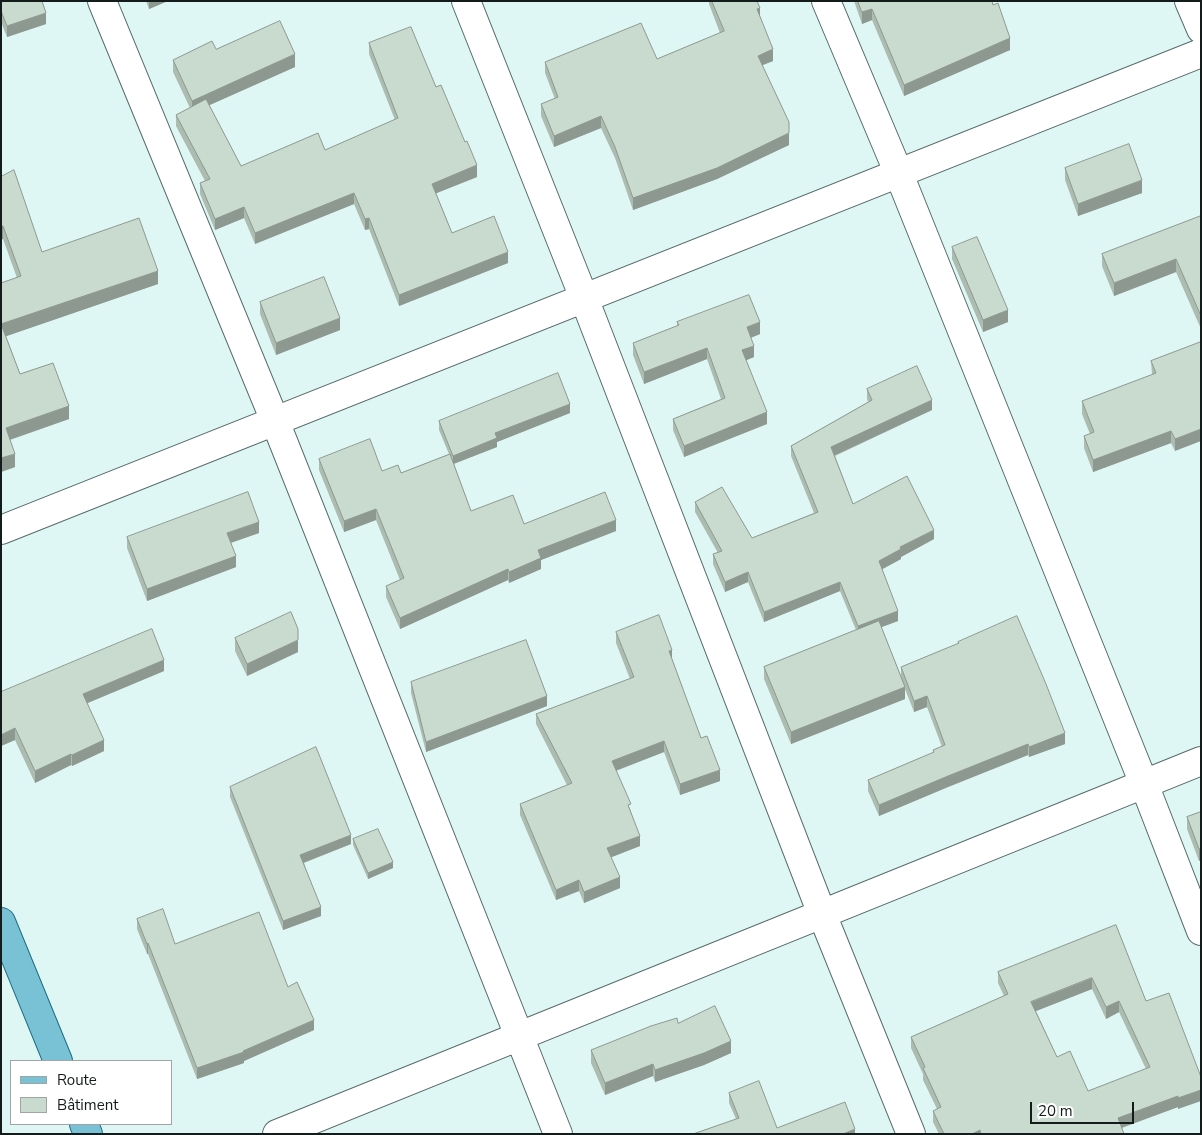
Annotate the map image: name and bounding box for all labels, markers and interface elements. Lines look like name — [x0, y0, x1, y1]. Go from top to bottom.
legend — [10, 1060, 172, 1125]
text: Route — [57, 1070, 97, 1090]
scale bar — [1032, 1092, 1136, 1124]
text: Bâtiment — [57, 1095, 118, 1115]
text: 20 m — [1038, 1101, 1073, 1121]

